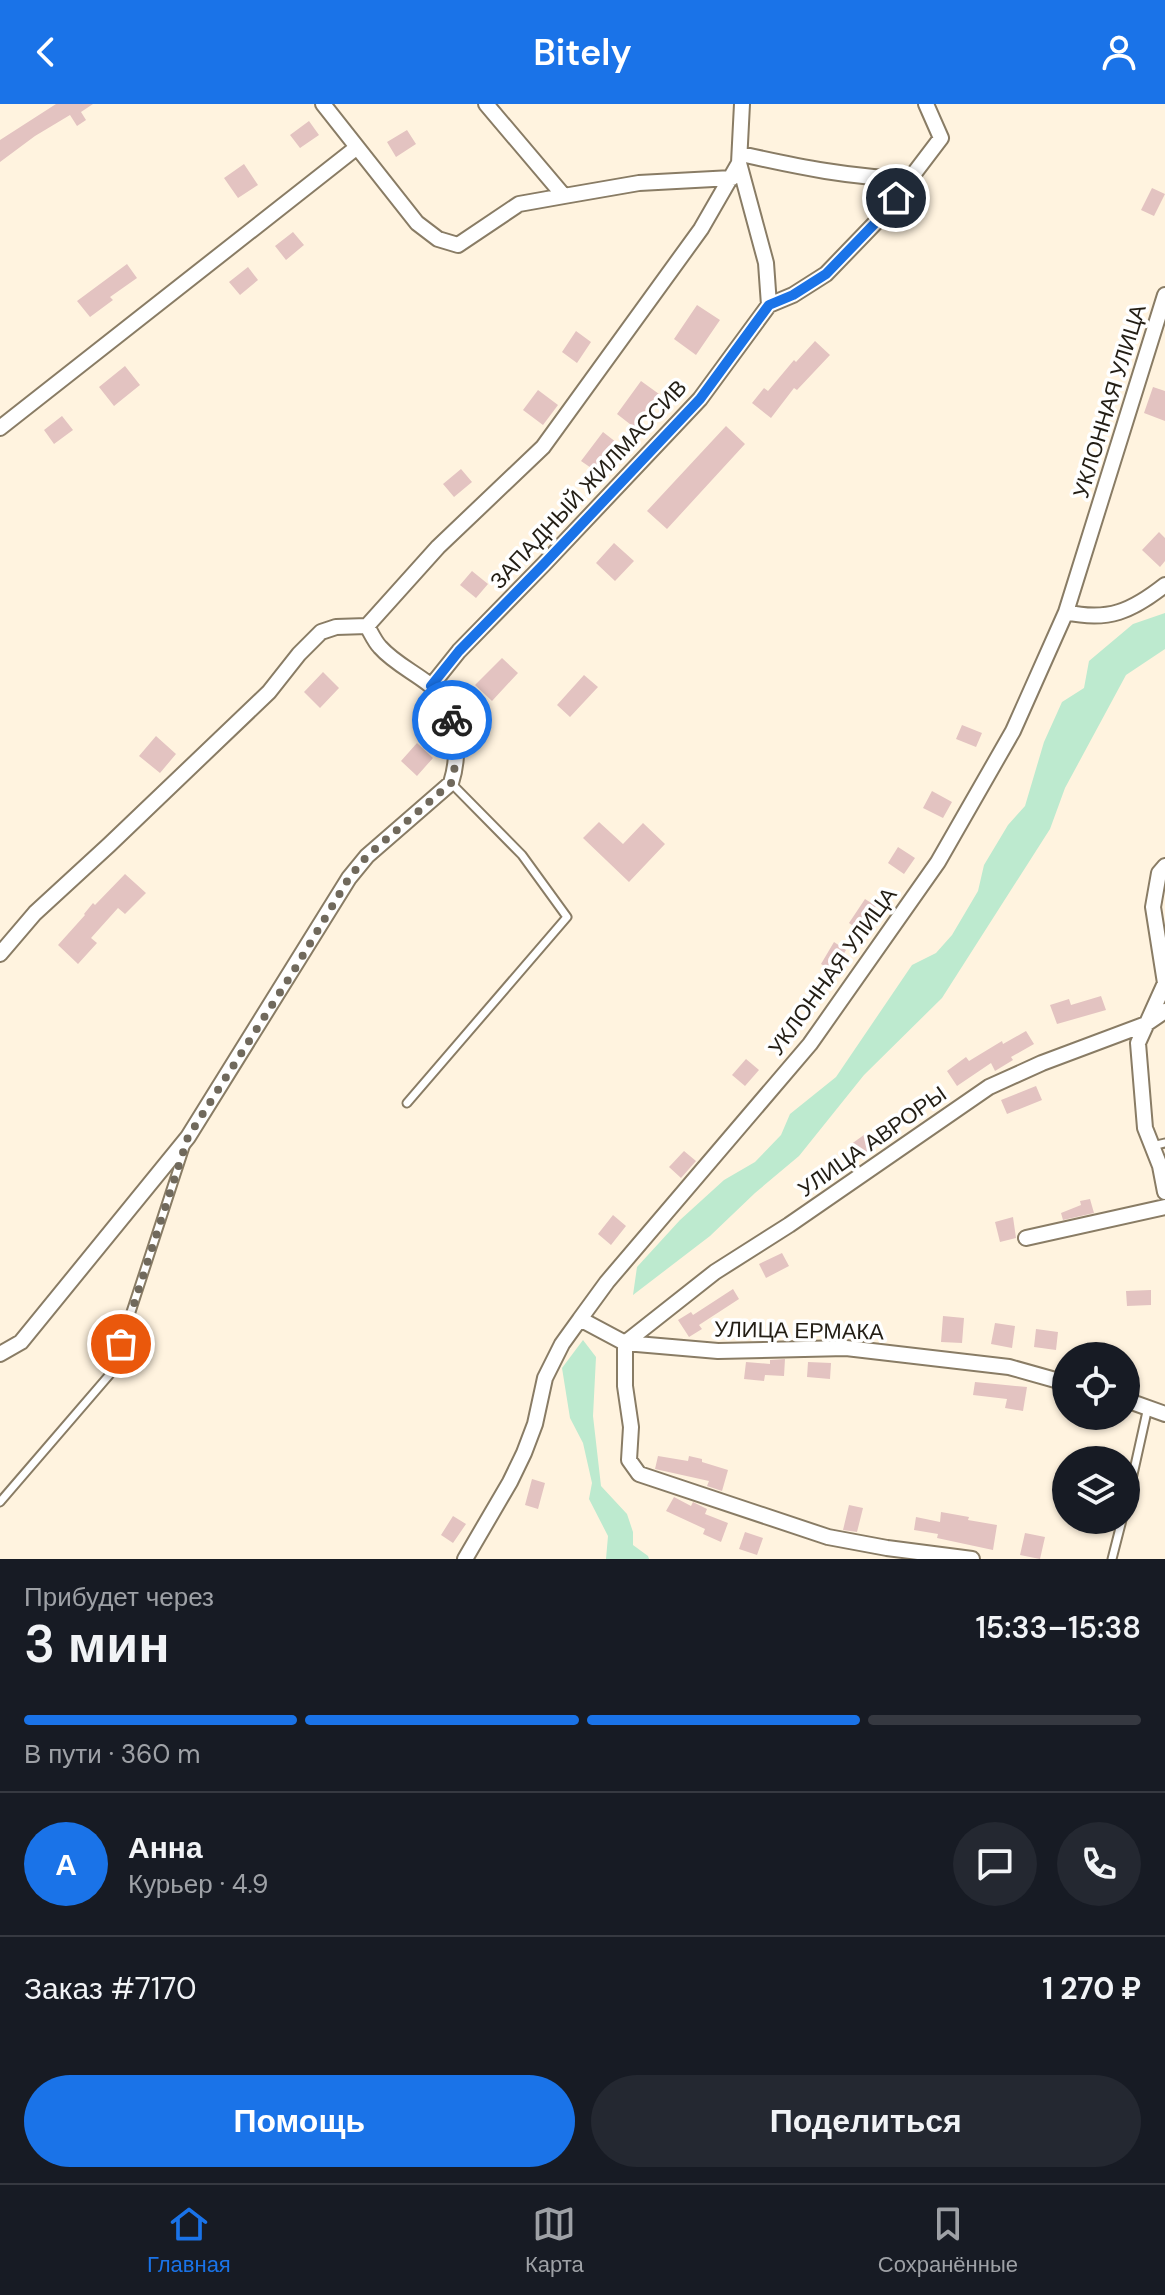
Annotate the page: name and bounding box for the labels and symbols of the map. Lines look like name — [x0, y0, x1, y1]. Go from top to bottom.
pin — [862, 164, 930, 232]
street label: УКЛОННАЯ УЛИЦА — [1066, 301, 1153, 501]
street label: ЗАПАДНЫЙ ЖИЛМАССИВ — [484, 373, 693, 595]
courier — [412, 680, 492, 760]
street label: УКЛОННАЯ УЛИЦА — [762, 881, 903, 1061]
street label: УЛИЦА АВРОРЫ — [792, 1079, 952, 1204]
pin — [87, 1310, 155, 1378]
street label: УЛИЦА ЕРМАКА — [714, 1315, 884, 1346]

